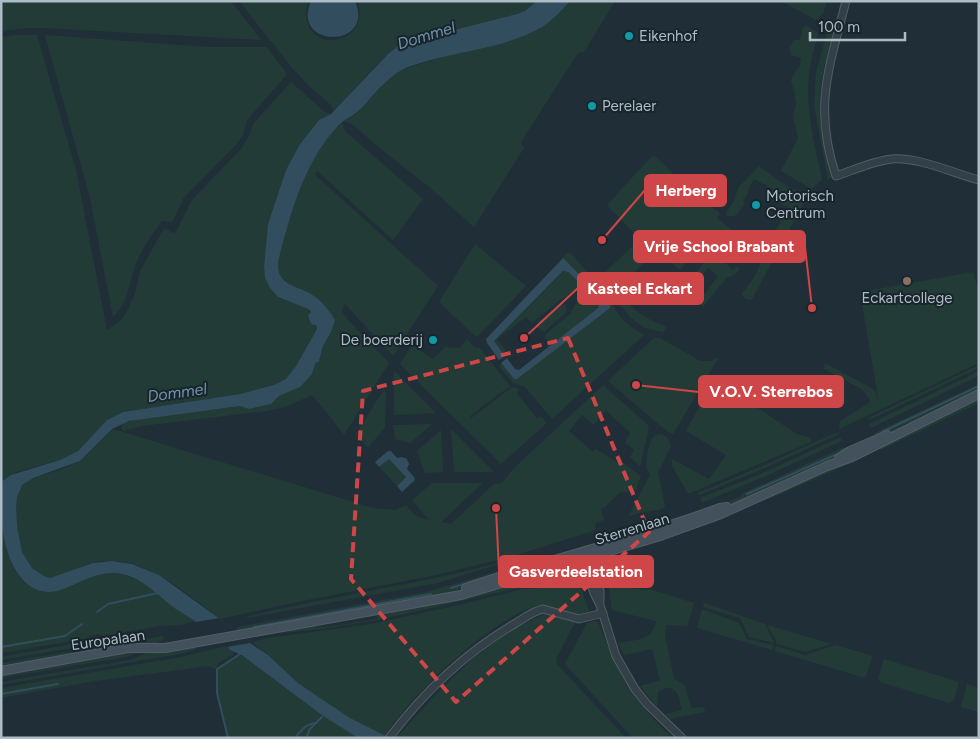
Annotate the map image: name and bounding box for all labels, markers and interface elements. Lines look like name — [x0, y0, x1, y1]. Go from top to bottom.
scale bar — [810, 10, 905, 42]
water label: Dommel — [395, 18, 458, 53]
text: 100 m — [818, 18, 860, 36]
place label: Eikenhof — [639, 27, 698, 45]
marker: Eikenhof — [623, 30, 635, 42]
place label: Perelaer — [602, 97, 656, 115]
marker: Perelaer — [586, 100, 598, 112]
callout: Herberg — [645, 175, 726, 206]
text: Herberg — [655, 181, 717, 200]
place label: Motorisch Centrum — [766, 187, 834, 222]
marker: Motorisch Centrum — [750, 199, 762, 211]
callout: Vrije School Brabant — [634, 231, 805, 262]
text: Vrije School Brabant — [644, 237, 794, 256]
callout: Kasteel Eckart — [578, 273, 703, 304]
marker: Eckartcollege — [901, 275, 913, 287]
text: Kasteel Eckart — [587, 279, 693, 298]
place label: Eckartcollege — [861, 289, 953, 307]
place label: De boerderij — [340, 331, 423, 349]
marker: De boerderij — [427, 334, 439, 346]
callout: V.O.V. Sterrebos — [699, 376, 843, 407]
water label: Dommel — [146, 379, 208, 406]
text: V.O.V. Sterrebos — [709, 382, 833, 401]
street label: Sterrenlaan — [593, 509, 671, 549]
callout: Gasverdeelstation — [499, 556, 653, 587]
text: Gasverdeelstation — [509, 562, 643, 581]
street label: Europalaan — [70, 626, 146, 654]

